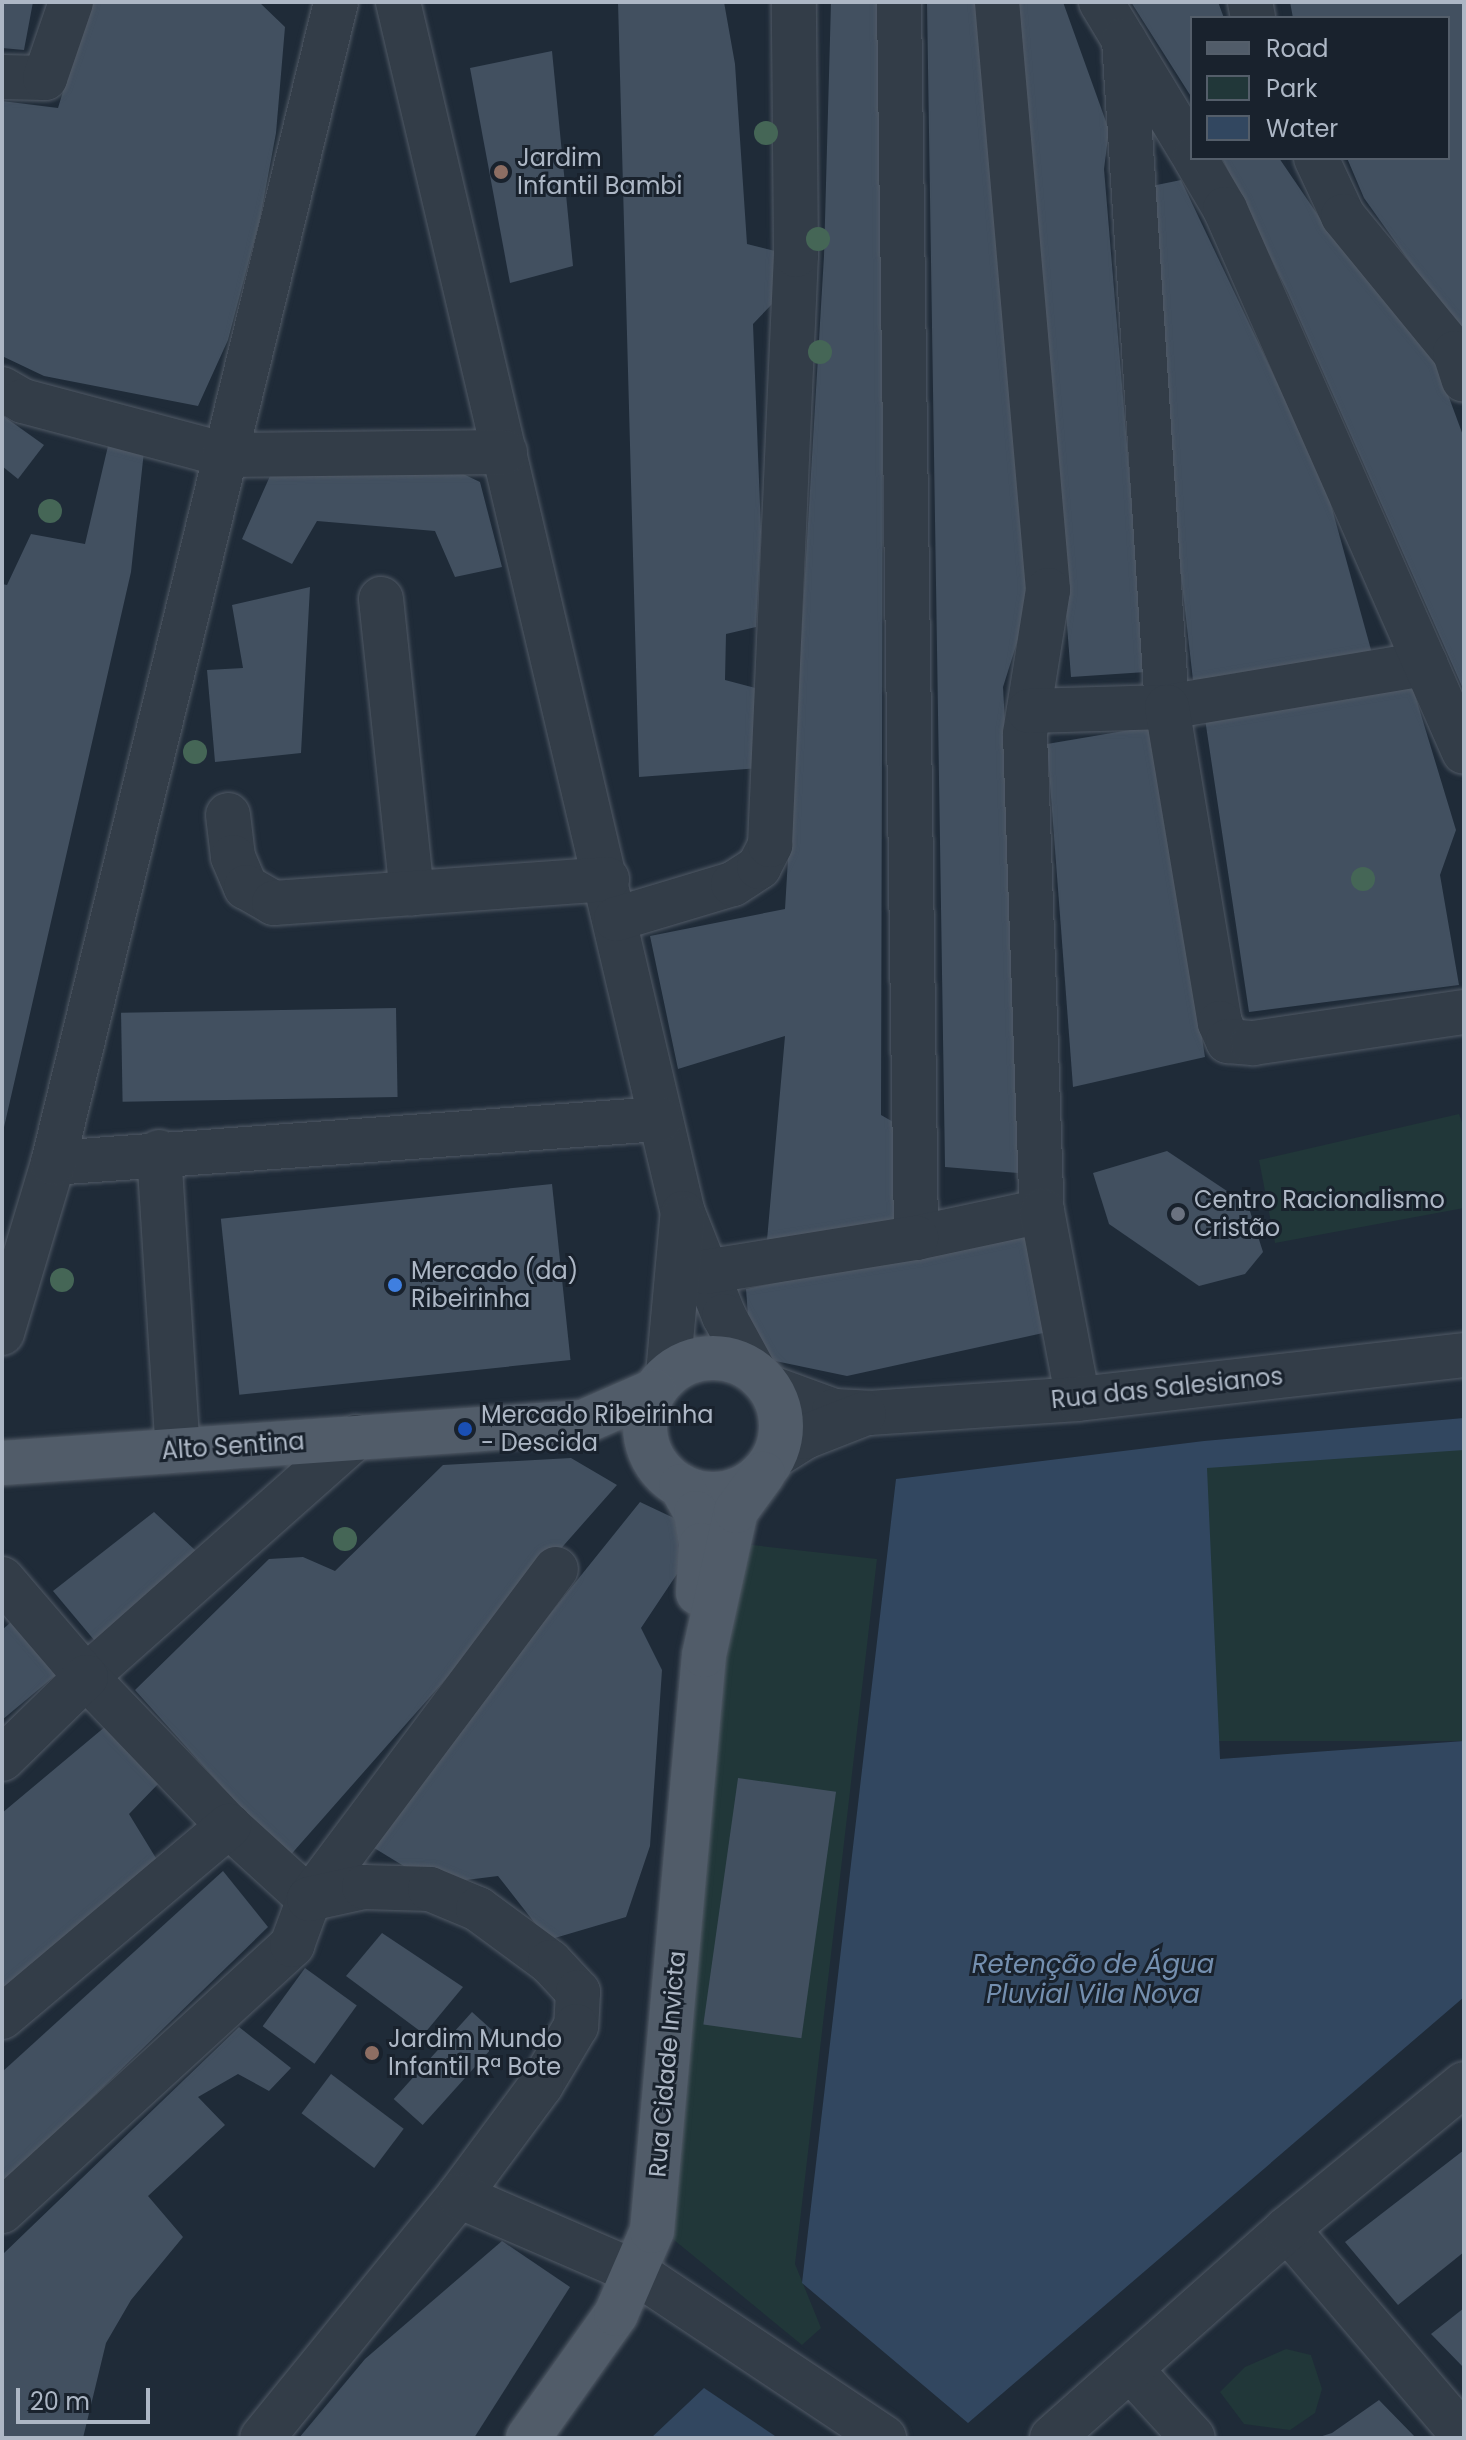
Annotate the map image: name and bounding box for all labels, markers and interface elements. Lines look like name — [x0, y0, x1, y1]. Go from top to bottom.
legend — [1190, 16, 1450, 160]
text: Road — [1266, 32, 1328, 65]
text: Park — [1266, 72, 1317, 105]
text: Water — [1266, 112, 1338, 145]
place label: Jardim Infantil Bambi — [517, 144, 682, 200]
marker: Jardim Infantil Bambi — [492, 163, 510, 181]
place label: Centro Racionalismo Cristão — [1194, 1186, 1445, 1242]
marker: Centro Racionalismo Cristão — [1169, 1205, 1187, 1223]
place label: Mercado (da) Ribeirinha — [411, 1257, 579, 1313]
marker: Mercado (da) Ribeirinha — [386, 1276, 404, 1294]
street label: Rua das Salesianos — [1050, 1362, 1284, 1414]
place label: Mercado Ribeirinha - Descida — [481, 1401, 714, 1457]
marker: Mercado Ribeirinha - Descida — [456, 1420, 474, 1438]
street label: Alto Sentina — [161, 1427, 305, 1465]
water label: Retenção de Água Pluvial Vila Nova — [972, 1949, 1214, 2010]
street label: Rua Cidade Invicta — [643, 1950, 691, 2178]
place label: Jardim Mundo Infantil Rª Bote — [388, 2025, 562, 2081]
marker: Jardim Mundo Infantil Rª Bote — [363, 2044, 381, 2062]
scale bar — [20, 2372, 154, 2422]
text: 20 m — [30, 2385, 90, 2418]

